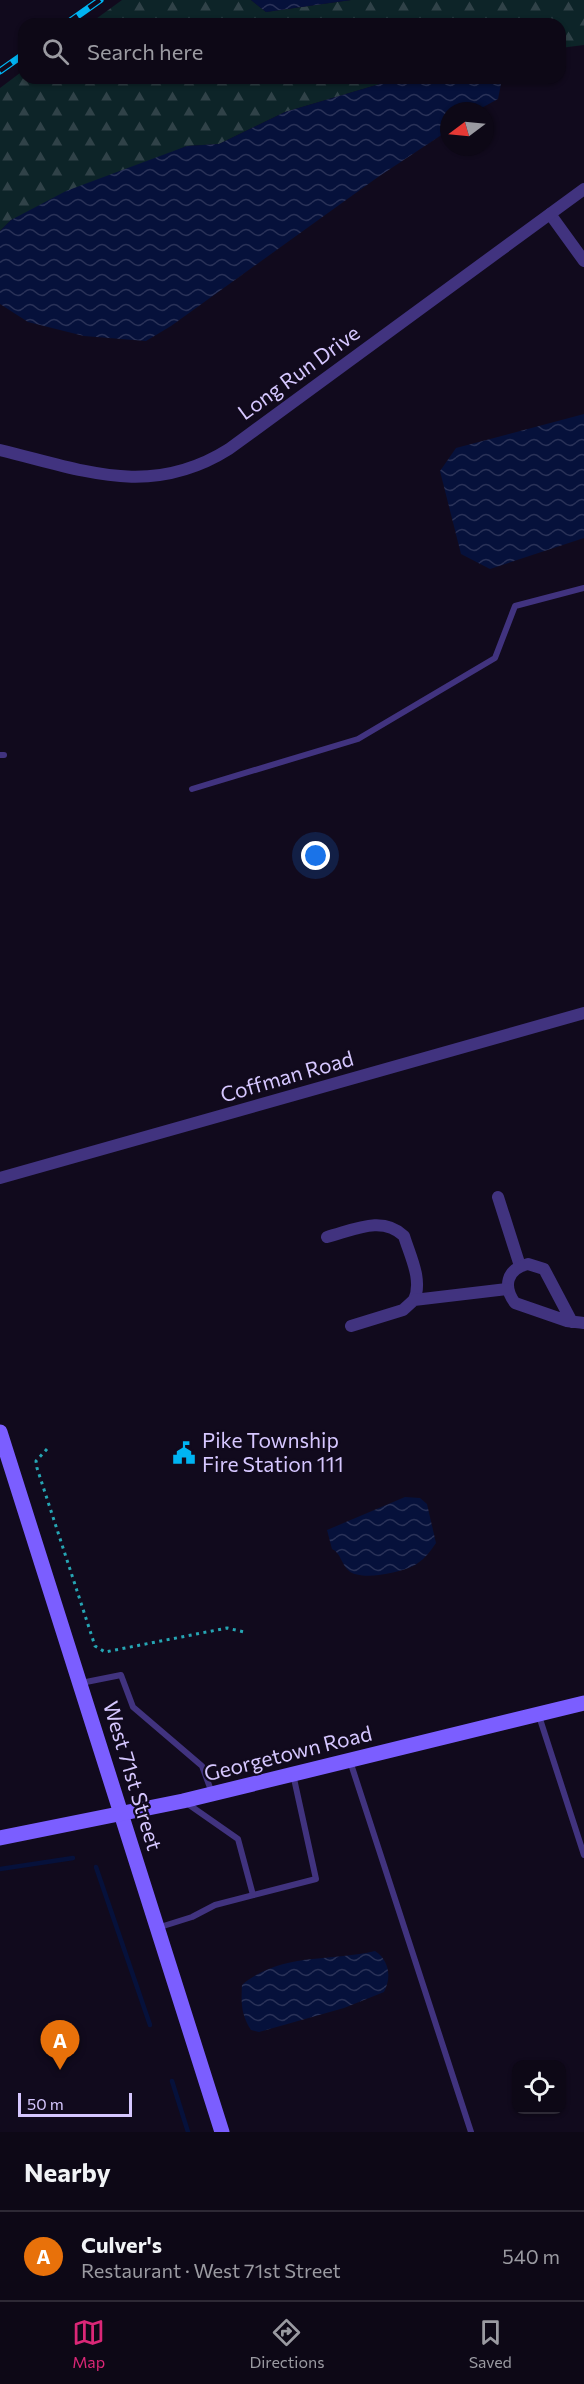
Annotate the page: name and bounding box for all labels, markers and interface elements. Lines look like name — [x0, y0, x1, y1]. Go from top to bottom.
search box — [18, 18, 566, 84]
icon: search — [39, 35, 72, 68]
text: Search here — [87, 38, 203, 65]
north arrow — [440, 102, 494, 156]
street label: Long Run Drive — [232, 319, 364, 424]
your location — [301, 841, 330, 870]
street label: Coffman Road — [217, 1045, 356, 1106]
place label: Pike Township Fire Station 111 — [202, 1427, 344, 1476]
public building icon: Pike Township Fire Station 111 — [171, 1440, 197, 1466]
street label: West 71st Street — [99, 1698, 168, 1853]
street label: Georgetown Road — [201, 1720, 374, 1785]
pin: A — [40, 2020, 80, 2070]
map controls — [512, 2060, 566, 2114]
button: locate — [512, 2060, 566, 2114]
scale bar — [18, 2090, 132, 2118]
text: 50 m — [27, 2094, 64, 2113]
text: Nearby — [24, 2156, 111, 2187]
text: Culver's — [81, 2231, 162, 2258]
text: A — [36, 2244, 51, 2268]
text: 540 m — [502, 2244, 560, 2268]
text: Restaurant · West 71st Street — [81, 2258, 341, 2282]
tab: Map — [72, 2316, 105, 2371]
tab: Directions — [249, 2316, 324, 2371]
tab: Saved — [469, 2316, 512, 2371]

